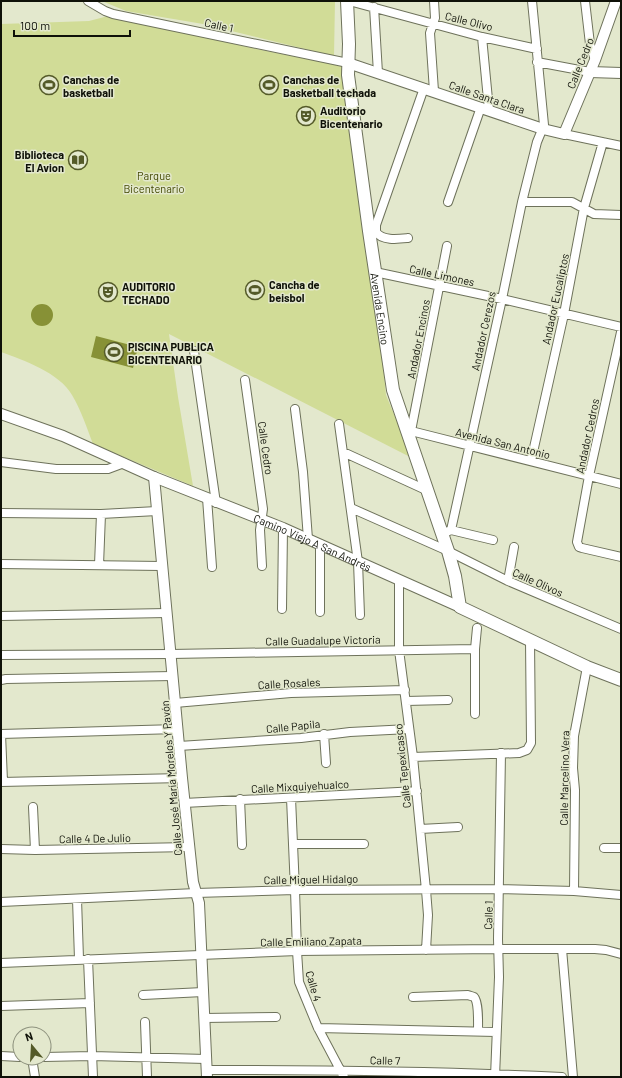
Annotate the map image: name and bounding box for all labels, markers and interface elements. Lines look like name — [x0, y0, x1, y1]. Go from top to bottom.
street label: Calle Olivo — [444, 9, 494, 33]
scale bar — [14, 12, 130, 38]
street label: Calle 1 — [203, 16, 235, 34]
text: 100 m — [20, 18, 50, 32]
street label: Calle Cedro — [564, 36, 596, 90]
place label: Canchas de basketball — [63, 73, 119, 99]
place label: Canchas de Basketball techada — [283, 73, 376, 99]
sports icon: Canchas de basketball — [38, 74, 60, 96]
sports icon: Canchas de Basketball techada — [258, 74, 280, 96]
street label: Calle Santa Clara — [447, 78, 527, 116]
place label: Auditorio Bicentenario — [320, 104, 383, 130]
theatre icon: Auditorio Bicentenario — [295, 105, 317, 127]
place label: Biblioteca El Avion — [15, 148, 64, 174]
library icon: Biblioteca El Avion — [67, 149, 89, 171]
park label: Parque Bicentenario — [123, 169, 185, 195]
street label: Andador Eucaliptos — [539, 252, 571, 346]
street label: Calle Limones — [408, 262, 476, 288]
street label: Avenida Encino — [369, 272, 393, 346]
place label: Cancha de beisbol — [269, 278, 320, 304]
sports icon: Cancha de beisbol — [244, 279, 266, 301]
place label: AUDITORIO TECHADO — [122, 280, 175, 306]
theatre icon: AUDITORIO TECHADO — [97, 281, 119, 303]
street label: Andador Cerezos — [468, 290, 498, 372]
street label: Andador Encinos — [404, 298, 432, 380]
place label: PISCINA PUBLICA BICENTENARIO — [128, 340, 214, 366]
sports icon: PISCINA PUBLICA BICENTENARIO — [103, 341, 125, 363]
street label: Andador Cedros — [573, 397, 601, 475]
street label: Calle Cedro — [256, 420, 276, 476]
street label: Avenida San Antonio — [454, 425, 552, 461]
street label: Camino Viejo A San Andrés — [252, 511, 373, 573]
street label: Calle Olivos — [511, 565, 565, 599]
street label: Calle Guadalupe Victoria — [265, 632, 381, 648]
street label: Calle Rosales — [257, 675, 321, 691]
street label: Calle José María Morelos Y Pavón — [158, 700, 184, 856]
street label: Calle Papila — [265, 717, 321, 735]
street label: Calle Tepexicasco — [391, 723, 413, 809]
street label: Calle Marcelino Vera — [557, 730, 571, 826]
street label: Calle Mixquiyehualco — [251, 777, 349, 795]
street label: Calle 4 De Julio — [59, 831, 131, 845]
street label: Calle Miguel Hidalgo — [264, 872, 358, 886]
street label: Calle 1 — [481, 900, 495, 930]
street label: Calle Emiliano Zapata — [260, 934, 362, 948]
street label: Calle 4 — [303, 969, 325, 1003]
north arrow — [12, 1026, 52, 1066]
text: N — [23, 1029, 34, 1043]
street label: Calle 7 — [370, 1053, 400, 1067]

